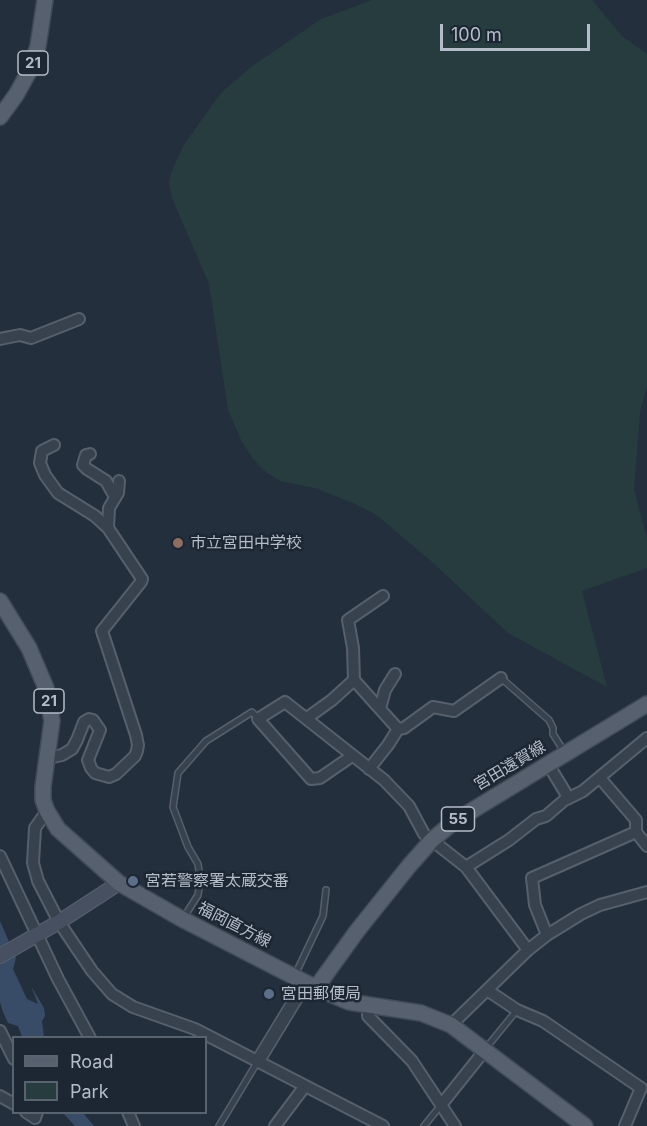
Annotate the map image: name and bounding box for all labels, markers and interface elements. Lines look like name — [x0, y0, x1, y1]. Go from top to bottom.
scale bar — [443, 12, 593, 50]
text: 100 m — [451, 24, 502, 45]
road number: 21 — [18, 51, 48, 75]
place label: 市立宮田中学校 — [190, 533, 302, 553]
marker: 市立宮田中学校 — [171, 536, 185, 550]
road number: 21 — [34, 689, 64, 713]
street label: 宮田遠賀線 — [471, 737, 549, 795]
road number: 55 — [442, 807, 474, 831]
place label: 宮若警察署太蔵交番 — [145, 871, 289, 891]
marker: 宮若警察署太蔵交番 — [126, 874, 140, 888]
street label: 福岡直方線 — [194, 898, 274, 952]
place label: 宮田郵便局 — [281, 984, 361, 1004]
marker: 宮田郵便局 — [262, 987, 276, 1001]
legend — [12, 1036, 207, 1114]
text: Road — [70, 1051, 113, 1072]
text: Park — [70, 1081, 109, 1102]

